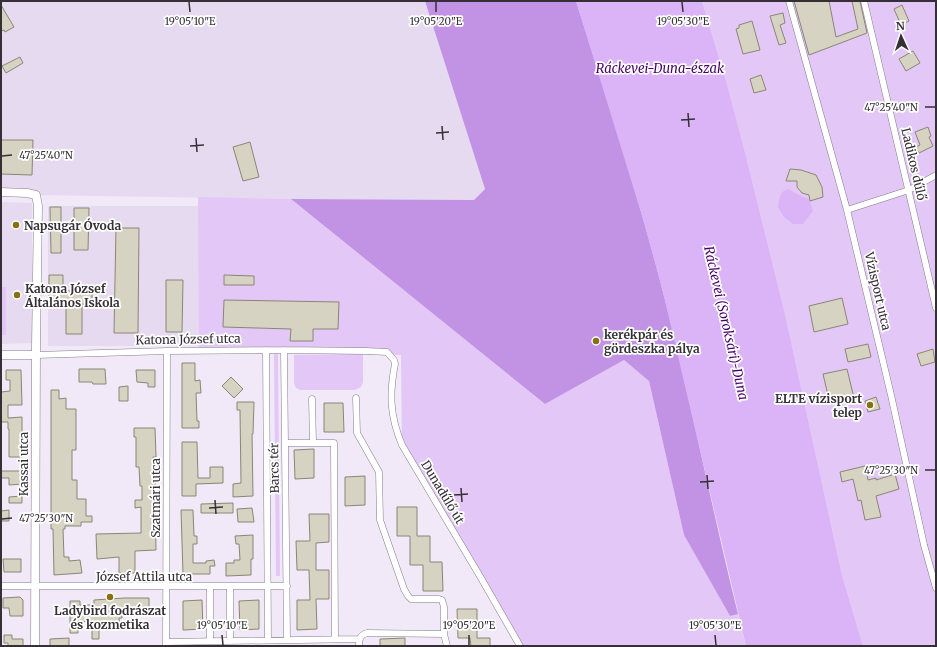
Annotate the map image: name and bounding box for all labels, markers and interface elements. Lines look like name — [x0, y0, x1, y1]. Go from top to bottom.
text: 19°05'10"E — [165, 15, 216, 28]
text: 19°05'20"E — [410, 15, 463, 28]
text: 19°05'30"E — [657, 15, 710, 28]
north arrow — [881, 16, 921, 56]
text: N — [896, 19, 905, 33]
water label: Ráckevei-Duna-észak — [596, 60, 724, 77]
text: 47°25'40"N — [864, 101, 918, 114]
street label: Ladikos dűlő — [898, 126, 930, 202]
text: 47°25'40"N — [19, 149, 73, 162]
place label: Napsugár Óvoda — [24, 218, 121, 233]
marker: Napsugár Óvoda — [11, 220, 21, 230]
water label: Ráckevei (Soroksári)-Duna — [700, 244, 752, 402]
street label: Vízisport utca — [861, 249, 894, 332]
place label: Katona József Általános Iskola — [24, 281, 120, 310]
marker: Katona József Általános Iskola — [12, 290, 22, 300]
place label: kerékpár és gördeszka pálya — [604, 327, 700, 356]
street label: Katona József utca — [135, 331, 241, 347]
marker: kerékpár és gördeszka pálya — [591, 336, 601, 346]
place label: ELTE vízisport telep — [775, 391, 862, 420]
marker: ELTE vízisport telep — [865, 400, 875, 410]
street label: Kassai utca — [16, 431, 31, 496]
street label: Barcs tér — [266, 442, 282, 494]
street label: Szatmári utca — [148, 458, 163, 538]
street label: Dunadűlő út — [418, 458, 468, 527]
text: 47°25'30"N — [864, 464, 918, 477]
text: 47°25'30"N — [19, 512, 73, 525]
street label: József Attila utca — [95, 569, 193, 584]
marker: Ladybird fodrászat és kozmetika — [105, 592, 115, 602]
place label: Ladybird fodrászat és kozmetika — [54, 603, 166, 632]
text: 19°05'10"E — [197, 619, 248, 632]
text: 19°05'20"E — [443, 619, 496, 632]
text: 19°05'30"E — [689, 619, 742, 632]

